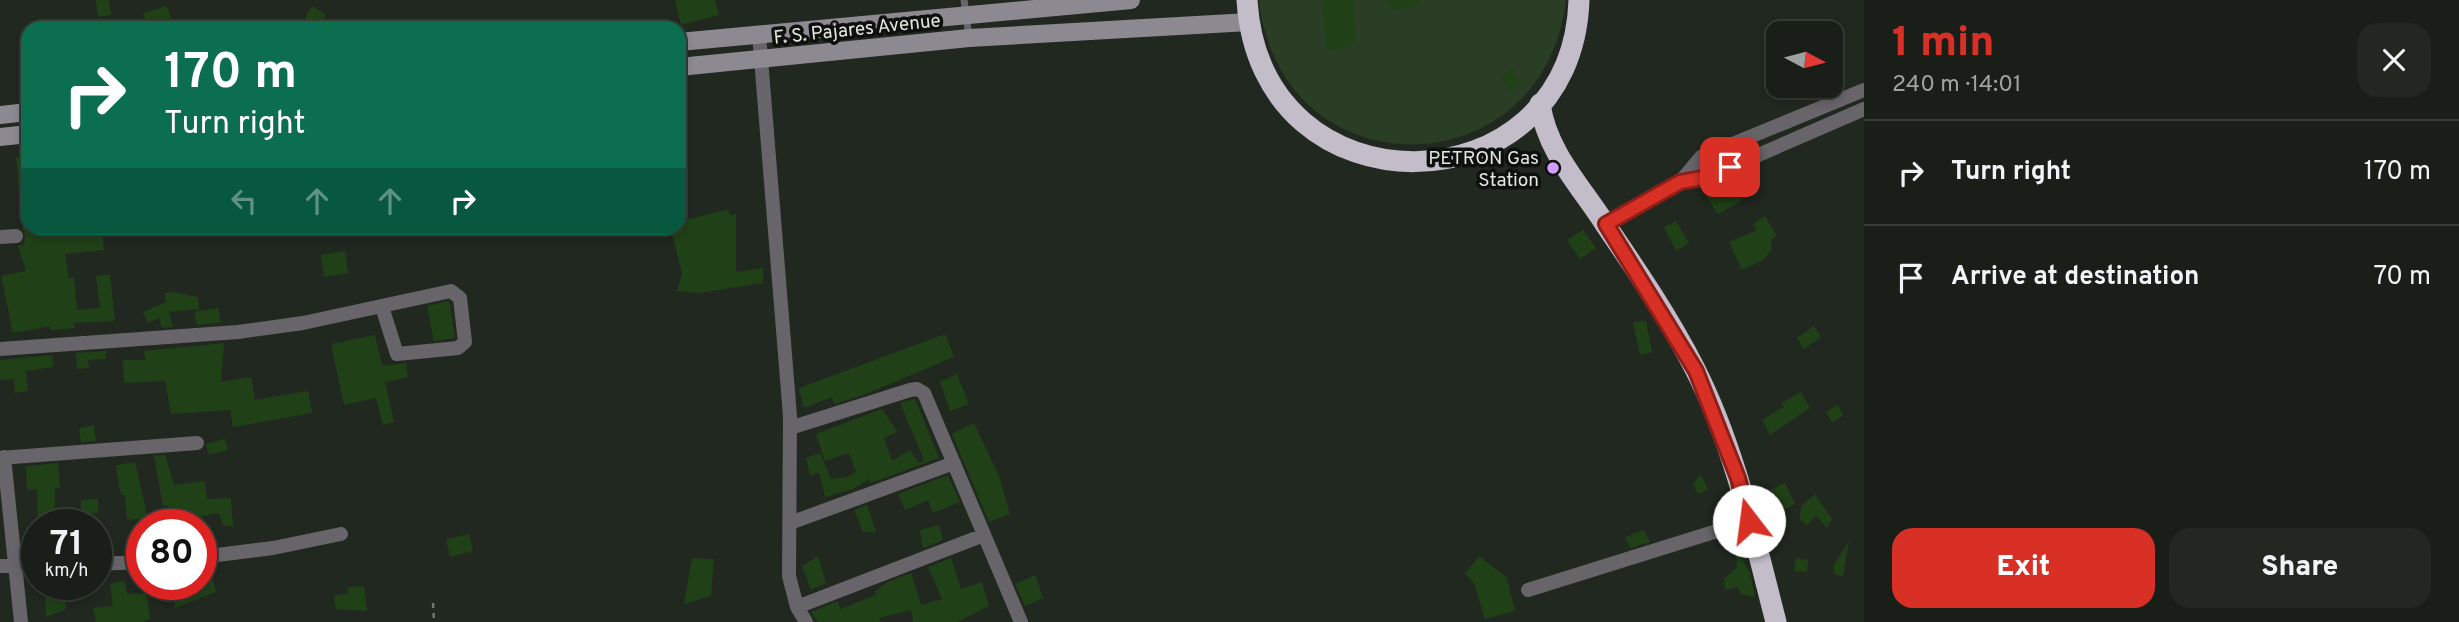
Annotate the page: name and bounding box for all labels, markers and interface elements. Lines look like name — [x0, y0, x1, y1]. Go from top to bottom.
street label: F. S. Pajares Avenue — [773, 9, 942, 51]
text: 1 min — [1892, 18, 1995, 71]
north arrow — [1766, 21, 1843, 98]
map controls — [1766, 21, 1843, 98]
button: close — [2357, 23, 2431, 97]
text: 170 m — [164, 44, 297, 106]
icon: right — [49, 49, 140, 140]
text: 240 m · 14:01 — [1892, 71, 2022, 100]
text: Turn right — [164, 105, 306, 145]
pin — [1700, 137, 1760, 197]
place label: PETRON Gas Station — [1428, 147, 1539, 193]
icon: arrive — [1711, 148, 1749, 186]
icon: right — [1892, 154, 1930, 192]
text: Turn right — [1951, 156, 2071, 189]
text: 170 m — [2364, 156, 2431, 189]
marker: PETRON Gas Station — [1545, 160, 1561, 176]
icon: left — [225, 182, 263, 220]
icon: ahead — [298, 182, 336, 220]
icon: ahead — [371, 182, 409, 220]
icon: right — [444, 182, 482, 220]
icon: arrive — [1892, 259, 1930, 297]
text: Arrive at destination — [1951, 261, 2199, 294]
text: 70 m — [2373, 261, 2431, 294]
position arrow — [1712, 484, 1786, 558]
speed limit sign: 80 — [126, 509, 217, 600]
text: 71 — [50, 523, 83, 567]
button: Exit — [1892, 528, 2155, 608]
button: Share — [2169, 528, 2431, 608]
text: km/h — [45, 560, 88, 583]

